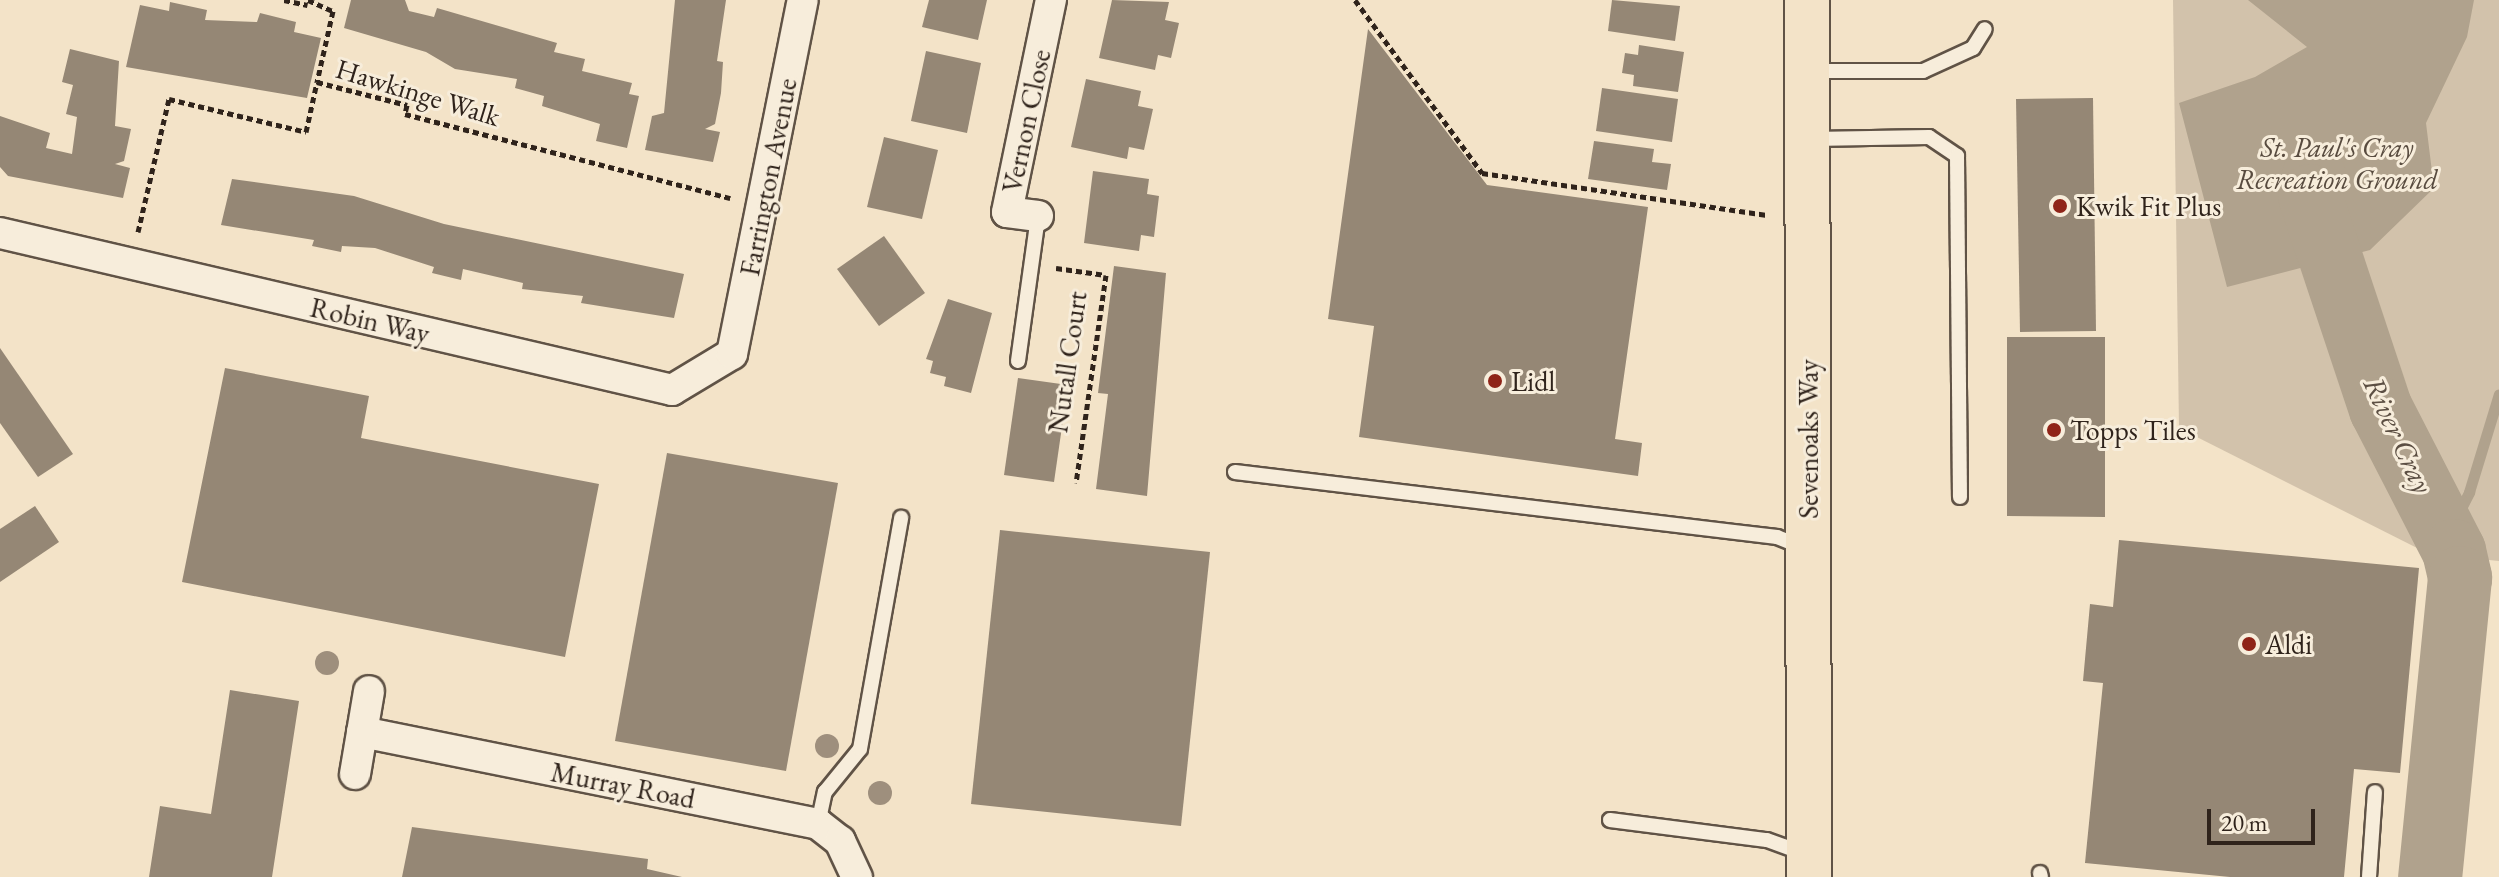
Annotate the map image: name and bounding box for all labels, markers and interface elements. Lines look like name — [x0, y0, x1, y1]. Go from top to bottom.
street label: Vernon Close — [994, 46, 1058, 196]
street label: Hawkinge Walk — [332, 51, 504, 133]
street label: Farrington Avenue — [732, 75, 804, 279]
park label: St. Paul's Cray Recreation Ground — [2236, 130, 2438, 196]
place label: Kwik Fit Plus — [2076, 189, 2221, 223]
marker: Kwik Fit Plus — [2051, 197, 2069, 215]
street label: Nutall Court — [1040, 289, 1094, 435]
street label: Robin Way — [307, 290, 433, 350]
street label: Sevenoaks Way — [1791, 359, 1825, 519]
place label: Lidl — [1511, 364, 1555, 398]
water label: River Cray — [2355, 371, 2441, 499]
marker: Lidl — [1486, 372, 1504, 390]
place label: Topps Tiles — [2070, 413, 2196, 447]
marker: Topps Tiles — [2045, 421, 2063, 439]
place label: Aldi — [2265, 627, 2312, 661]
marker: Aldi — [2240, 635, 2258, 653]
street label: Murray Road — [548, 755, 698, 815]
scale bar — [2211, 793, 2319, 843]
text: 20 m — [2221, 807, 2268, 838]

